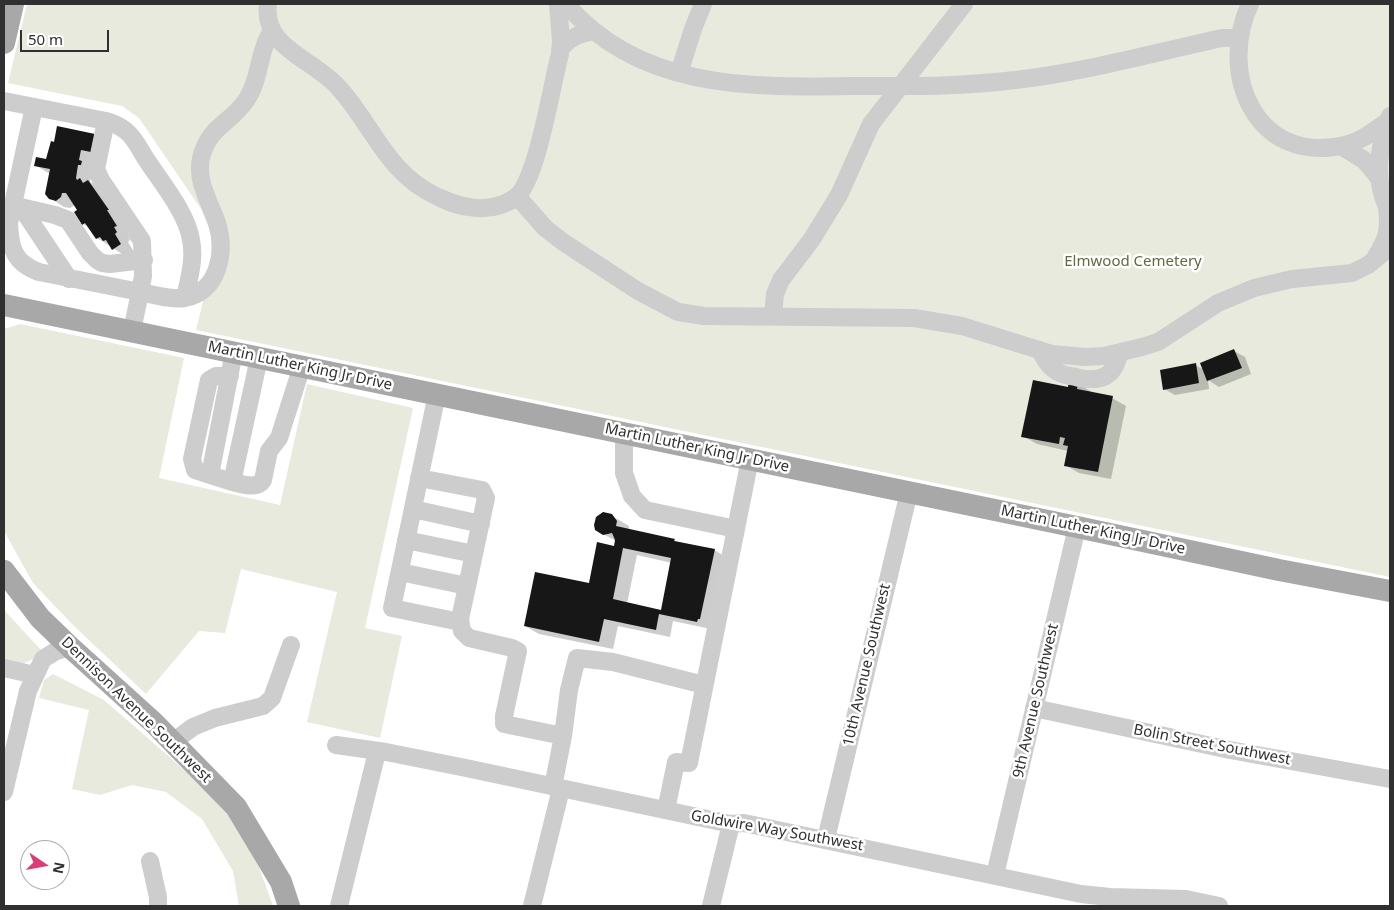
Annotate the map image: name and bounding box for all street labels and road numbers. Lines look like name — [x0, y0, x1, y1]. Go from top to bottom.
street label: Martin Luther King Jr Drive — [206, 338, 394, 394]
street label: Martin Luther King Jr Drive — [603, 420, 791, 476]
street label: Martin Luther King Jr Drive — [999, 502, 1187, 558]
street label: 10th Avenue Southwest — [840, 582, 894, 748]
street label: 9th Avenue Southwest — [1009, 622, 1063, 780]
street label: Dennison Avenue Southwest — [57, 633, 215, 787]
street label: Bolin Street Southwest — [1132, 721, 1292, 769]
street label: Goldwire Way Southwest — [689, 807, 865, 855]

